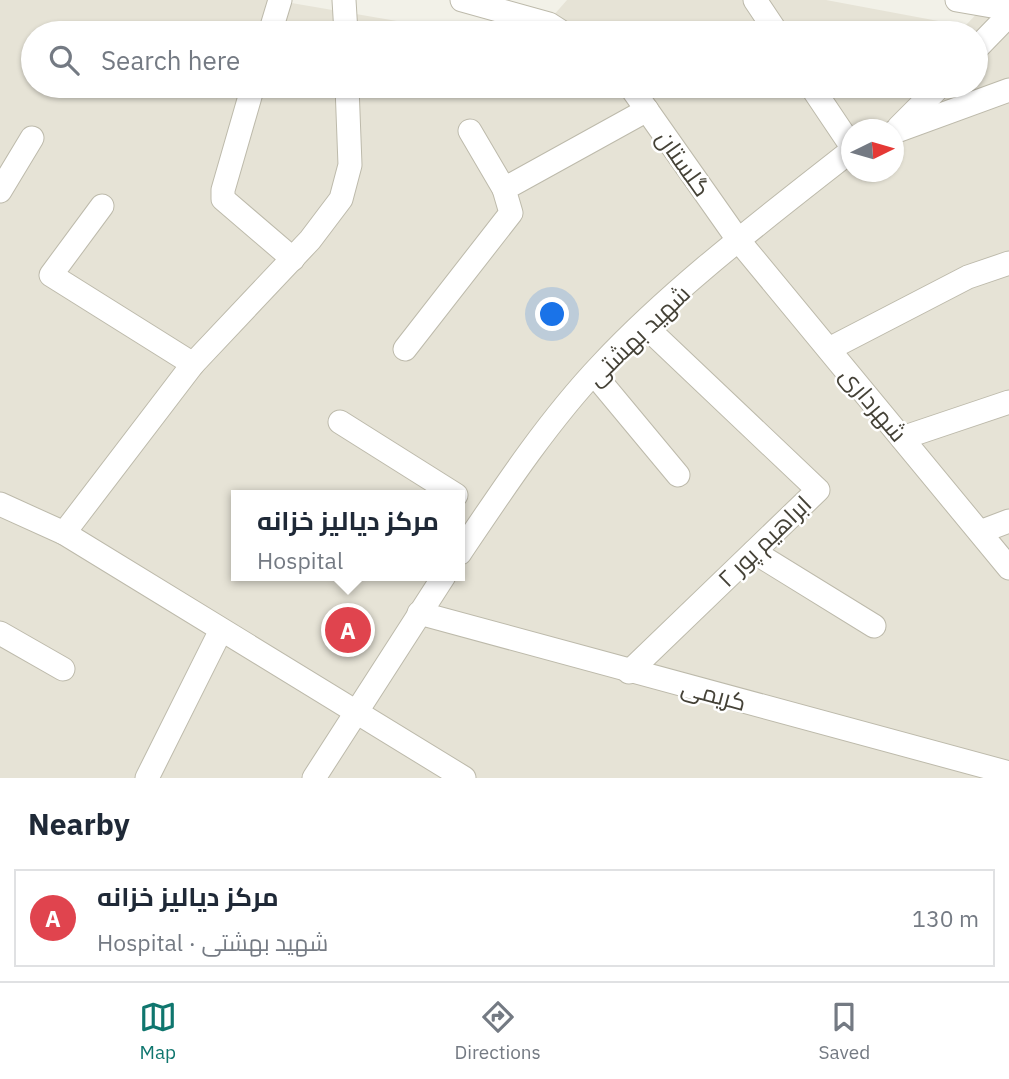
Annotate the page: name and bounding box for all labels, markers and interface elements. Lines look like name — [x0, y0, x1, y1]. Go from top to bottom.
search box — [21, 21, 988, 98]
icon: search — [45, 41, 83, 79]
text: Search here — [101, 43, 240, 77]
north arrow — [841, 119, 904, 182]
street label: گلستان — [650, 123, 718, 203]
street label: شهید بهشتی — [579, 277, 697, 393]
your location — [535, 297, 569, 331]
street label: شهرداری — [833, 360, 915, 448]
street label: ابراهیم پور ۲ — [710, 488, 819, 595]
popup — [231, 490, 465, 581]
text: مرکز دیالیز خزانه — [257, 503, 439, 537]
text: Hospital — [257, 545, 343, 575]
pin: A — [325, 604, 371, 656]
street label: کریمی — [678, 670, 750, 718]
text: Nearby — [28, 804, 130, 843]
text: مرکز دیالیز خزانه — [97, 879, 279, 913]
text: A — [45, 903, 61, 933]
text: 130 m — [912, 903, 979, 933]
text: Hospital · شهید بهشتی — [97, 927, 328, 957]
tab: Map — [139, 998, 177, 1064]
tab: Directions — [454, 998, 541, 1064]
tab: Saved — [819, 998, 870, 1064]

